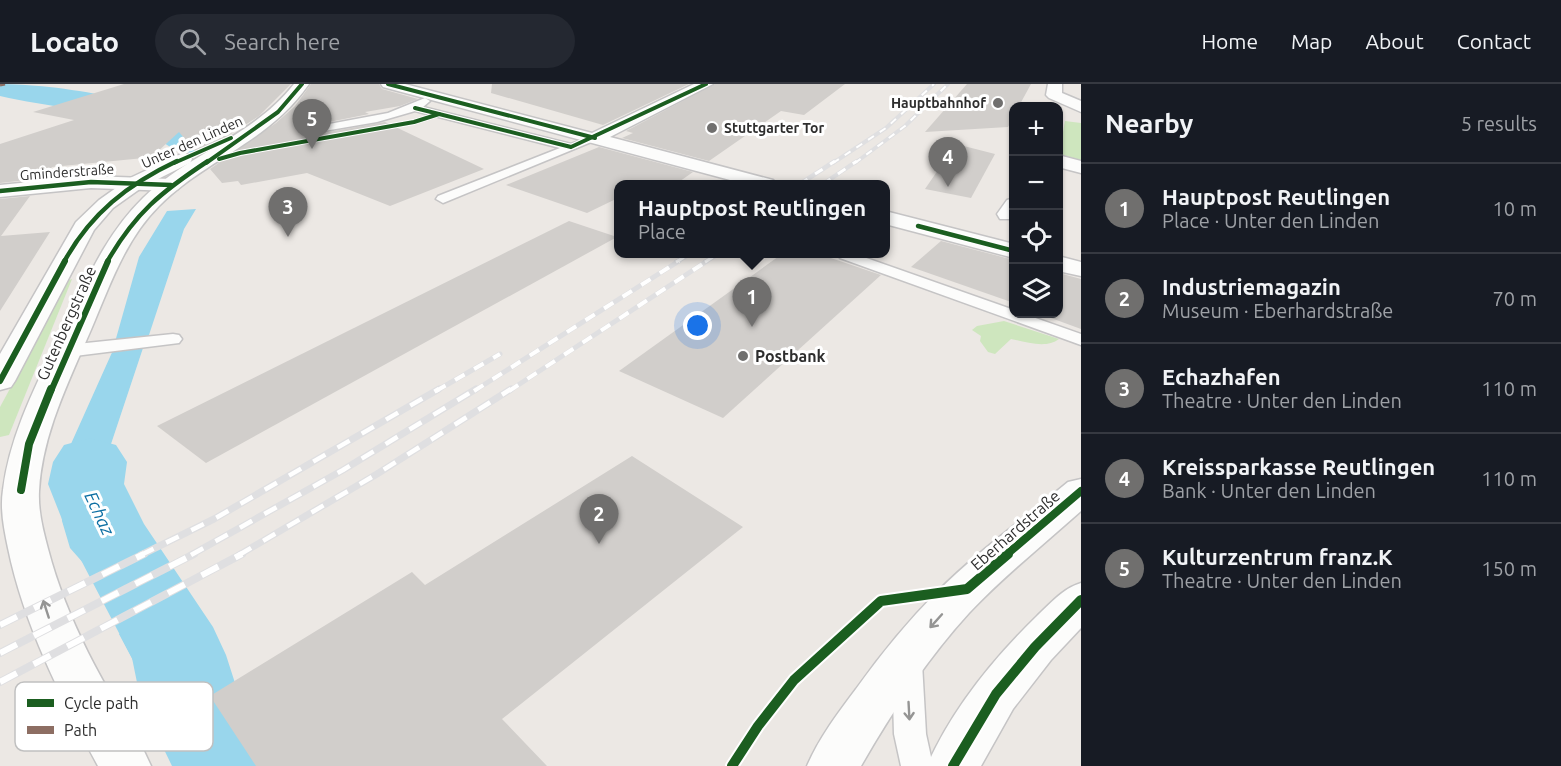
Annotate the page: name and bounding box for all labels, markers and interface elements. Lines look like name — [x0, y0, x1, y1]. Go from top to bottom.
search box — [155, 14, 575, 68]
icon: search — [176, 25, 209, 58]
text: Locato — [30, 26, 119, 57]
text: Search here — [224, 29, 340, 54]
text: Home — [1201, 29, 1258, 53]
text: Map — [1291, 29, 1332, 53]
text: About — [1365, 29, 1424, 53]
text: Contact — [1457, 29, 1531, 53]
place label: Hauptbahnhof — [891, 95, 986, 111]
marker: Hauptbahnhof — [991, 96, 1005, 110]
pin: 5 — [292, 100, 332, 149]
map controls — [1009, 102, 1063, 318]
button: + — [1009, 102, 1063, 156]
text: Nearby — [1105, 109, 1193, 138]
text: 5 results — [1461, 112, 1537, 135]
street label: Unter den Linden — [139, 113, 245, 171]
place label: Stuttgarter Tor — [724, 120, 824, 136]
marker: Stuttgarter Tor — [705, 121, 719, 135]
pin: 4 — [928, 138, 968, 187]
button: − — [1009, 156, 1063, 210]
street label: Gminderstraße — [19, 161, 115, 183]
popup — [614, 180, 890, 258]
text: Hauptpost Reutlingen — [1162, 184, 1390, 209]
pin: 3 — [268, 188, 308, 237]
text: Hauptpost Reutlingen — [638, 195, 866, 220]
text: 1 — [1119, 197, 1130, 220]
text: 10 m — [1493, 197, 1537, 220]
text: Place · Unter den Linden — [1162, 209, 1379, 232]
button: locate — [1009, 210, 1063, 264]
text: Place — [638, 220, 686, 243]
street label: Gutenbergstraße — [33, 263, 99, 383]
button: layers — [1009, 264, 1063, 318]
text: Industriemagazin — [1162, 274, 1341, 299]
pin: 1 — [732, 278, 771, 327]
text: 2 — [1119, 287, 1130, 310]
text: 70 m — [1493, 287, 1537, 310]
text: Museum · Eberhardstraße — [1162, 299, 1393, 322]
your location — [683, 311, 712, 340]
place label: Postbank — [755, 347, 826, 365]
marker: Postbank — [736, 349, 750, 363]
text: Echazhafen — [1162, 364, 1281, 389]
text: 3 — [1119, 377, 1130, 400]
text: 110 m — [1481, 377, 1537, 400]
text: Theatre · Unter den Linden — [1162, 389, 1402, 412]
text: Kreissparkasse Reutlingen — [1162, 454, 1435, 479]
text: 4 — [1119, 467, 1130, 490]
text: 110 m — [1481, 467, 1537, 490]
text: Bank · Unter den Linden — [1162, 479, 1376, 502]
street label: Eberhardstraße — [967, 486, 1063, 574]
water label: Echaz — [81, 488, 119, 539]
pin: 2 — [580, 494, 618, 544]
text: Kulturzentrum franz.K — [1162, 544, 1393, 569]
text: 5 — [1119, 557, 1130, 580]
text: 150 m — [1481, 557, 1537, 580]
text: Theatre · Unter den Linden — [1162, 569, 1402, 592]
one-way arrow — [39, 600, 50, 619]
one-way arrow — [929, 614, 943, 629]
legend — [15, 682, 213, 751]
text: Cycle path — [64, 694, 139, 712]
one-way arrow — [904, 701, 915, 721]
text: Path — [64, 721, 97, 739]

